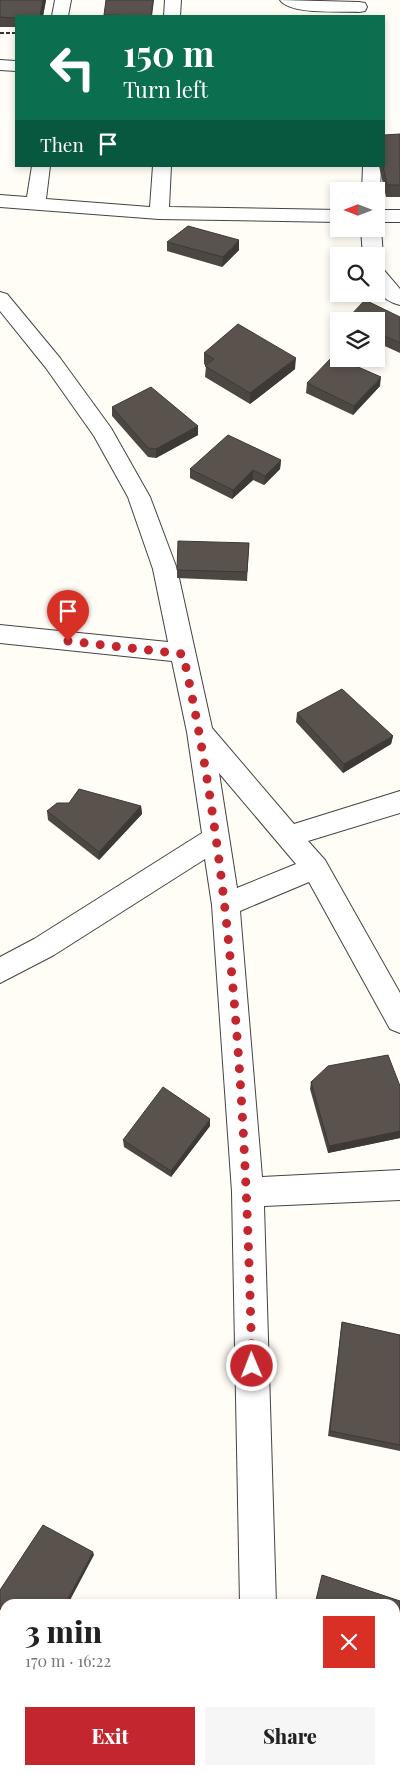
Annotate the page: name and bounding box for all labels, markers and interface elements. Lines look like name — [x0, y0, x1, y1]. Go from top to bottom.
text: 150 m — [123, 29, 214, 76]
icon: left — [40, 35, 105, 100]
text: Turn left — [123, 74, 208, 104]
icon: arrive — [94, 130, 122, 158]
text: Then — [40, 131, 84, 157]
north arrow — [330, 182, 385, 238]
map controls — [330, 182, 385, 367]
button: search — [330, 247, 385, 302]
button: layers — [330, 312, 385, 367]
pin — [47, 590, 89, 641]
icon: arrive — [54, 597, 82, 625]
position arrow — [225, 1339, 277, 1391]
text: 3 min — [25, 1611, 102, 1651]
button: close — [323, 1616, 375, 1668]
text: 170 m · 16:22 — [25, 1650, 111, 1671]
button: Exit — [25, 1707, 195, 1765]
button: Share — [205, 1707, 375, 1765]

